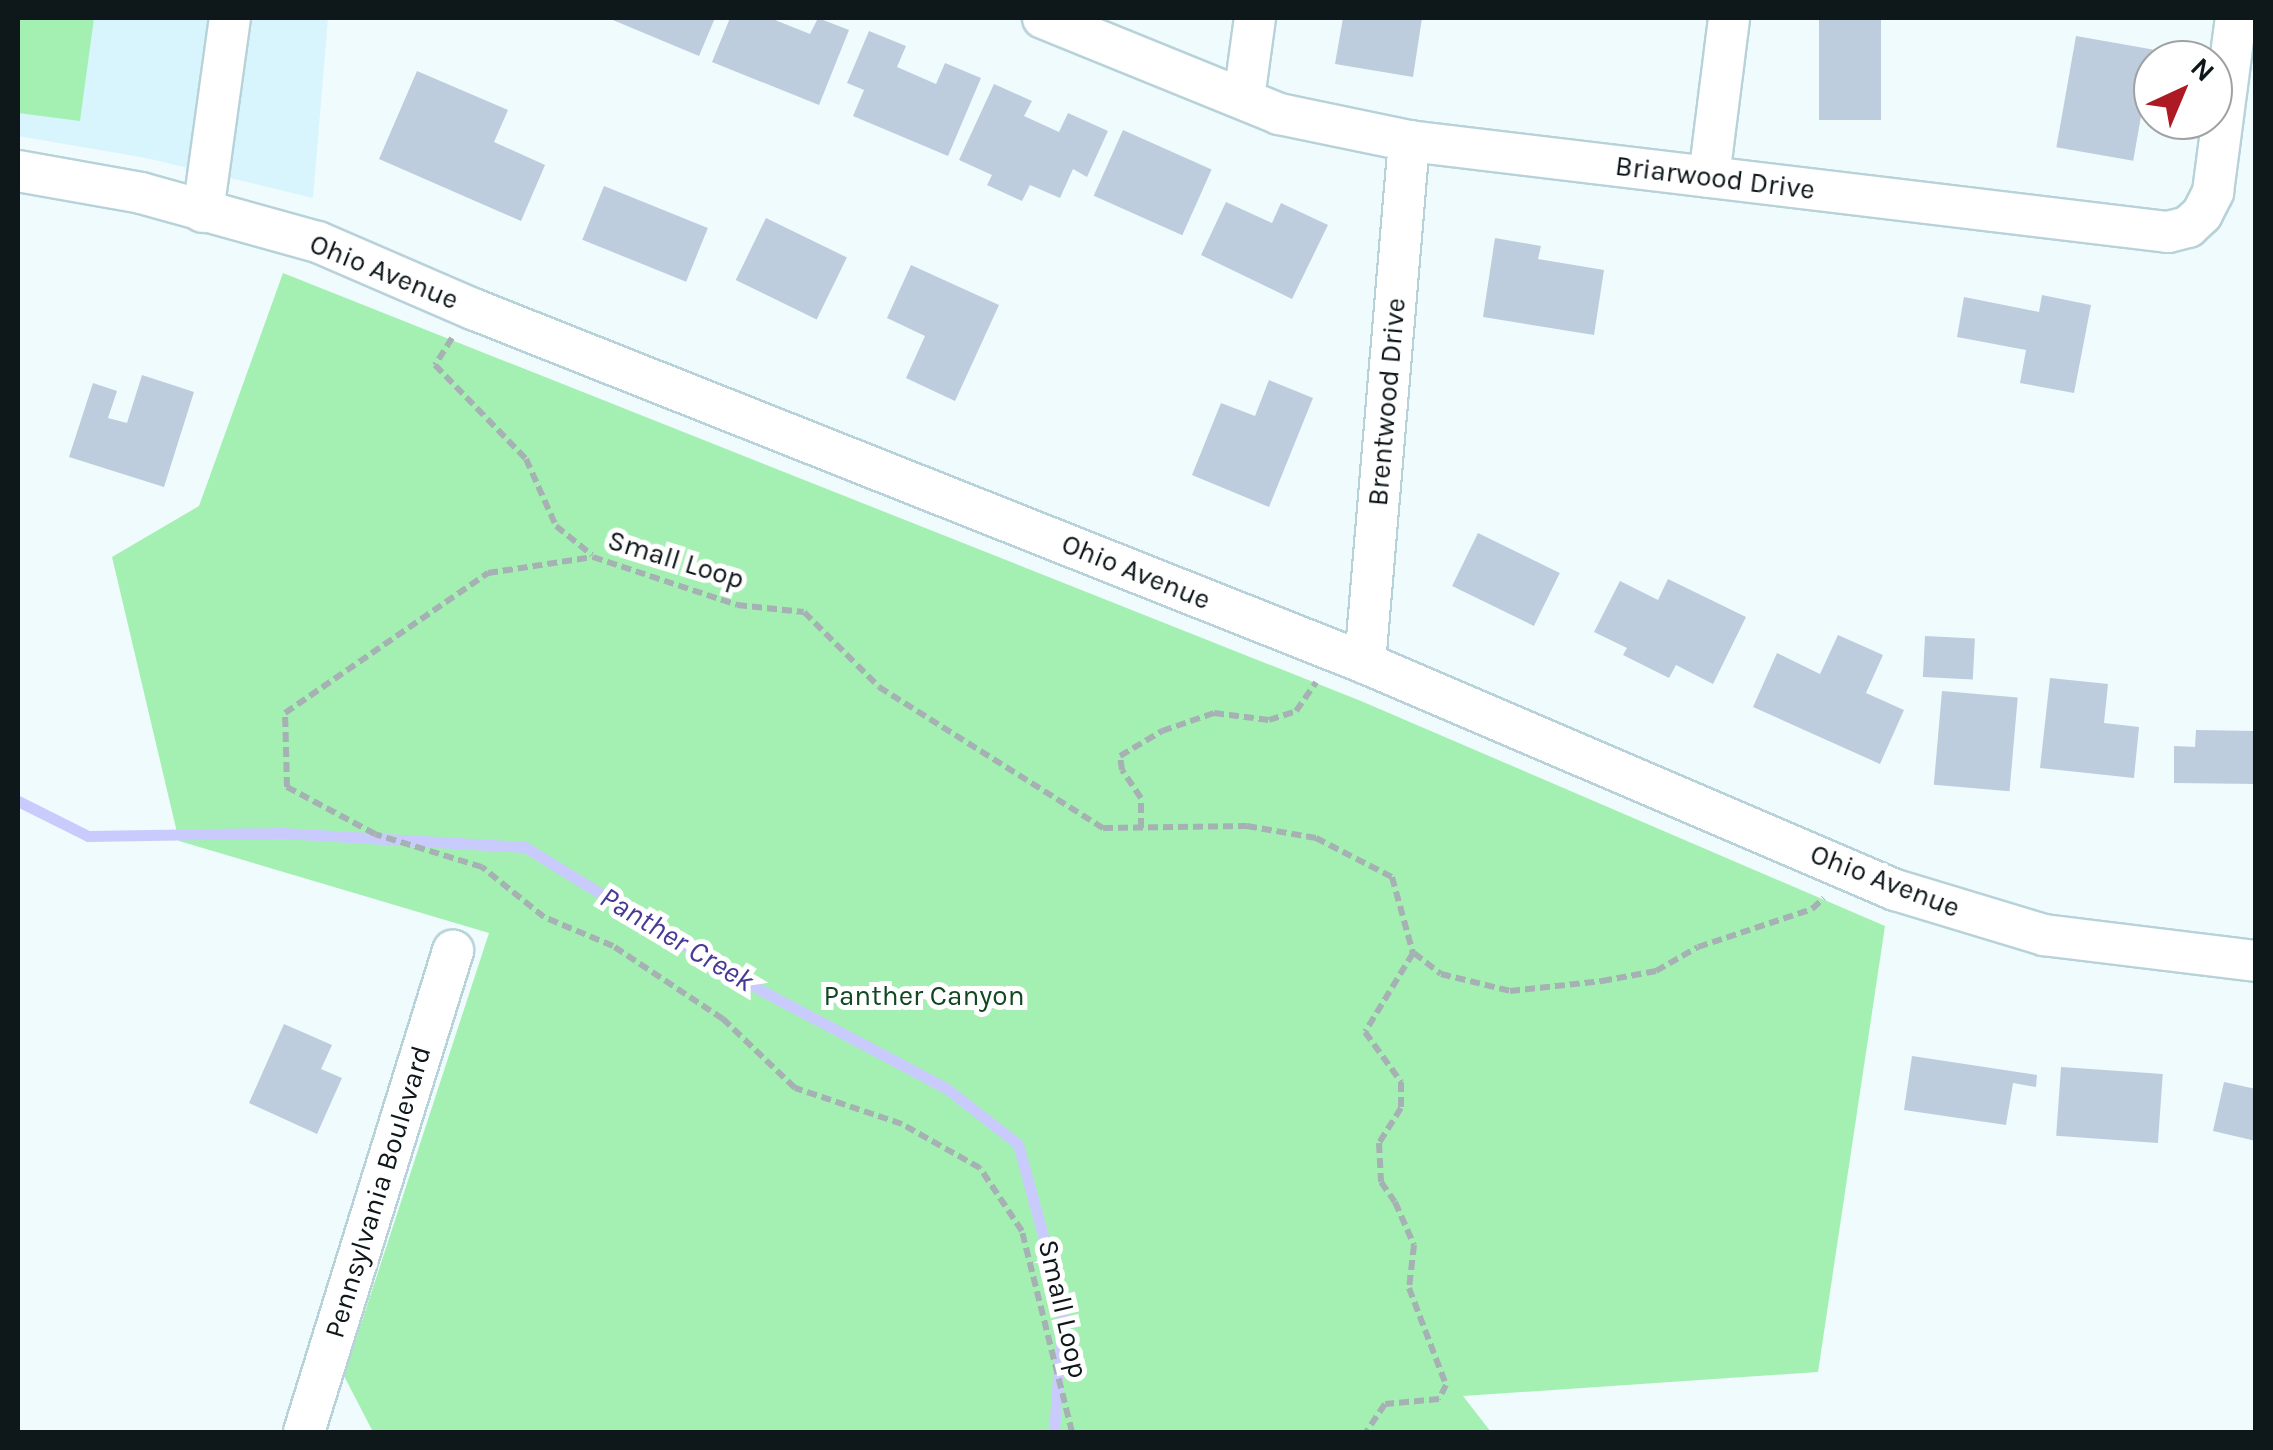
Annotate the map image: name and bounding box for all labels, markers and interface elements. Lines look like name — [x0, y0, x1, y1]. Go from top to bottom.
north arrow — [2133, 40, 2233, 140]
text: N — [2184, 51, 2221, 88]
street label: Briarwood Drive — [1613, 149, 1817, 207]
street label: Ohio Avenue — [305, 227, 463, 317]
street label: Brentwood Drive — [1361, 297, 1413, 507]
street label: Small Loop — [604, 523, 748, 597]
street label: Ohio Avenue — [1057, 527, 1215, 617]
street label: Ohio Avenue — [1805, 837, 1965, 925]
water label: Panther Creek — [593, 879, 761, 999]
park label: Panther Canyon — [823, 979, 1025, 1013]
street label: Pennsylvania Boulevard — [318, 1042, 438, 1342]
street label: Small Loop — [1031, 1237, 1095, 1381]

